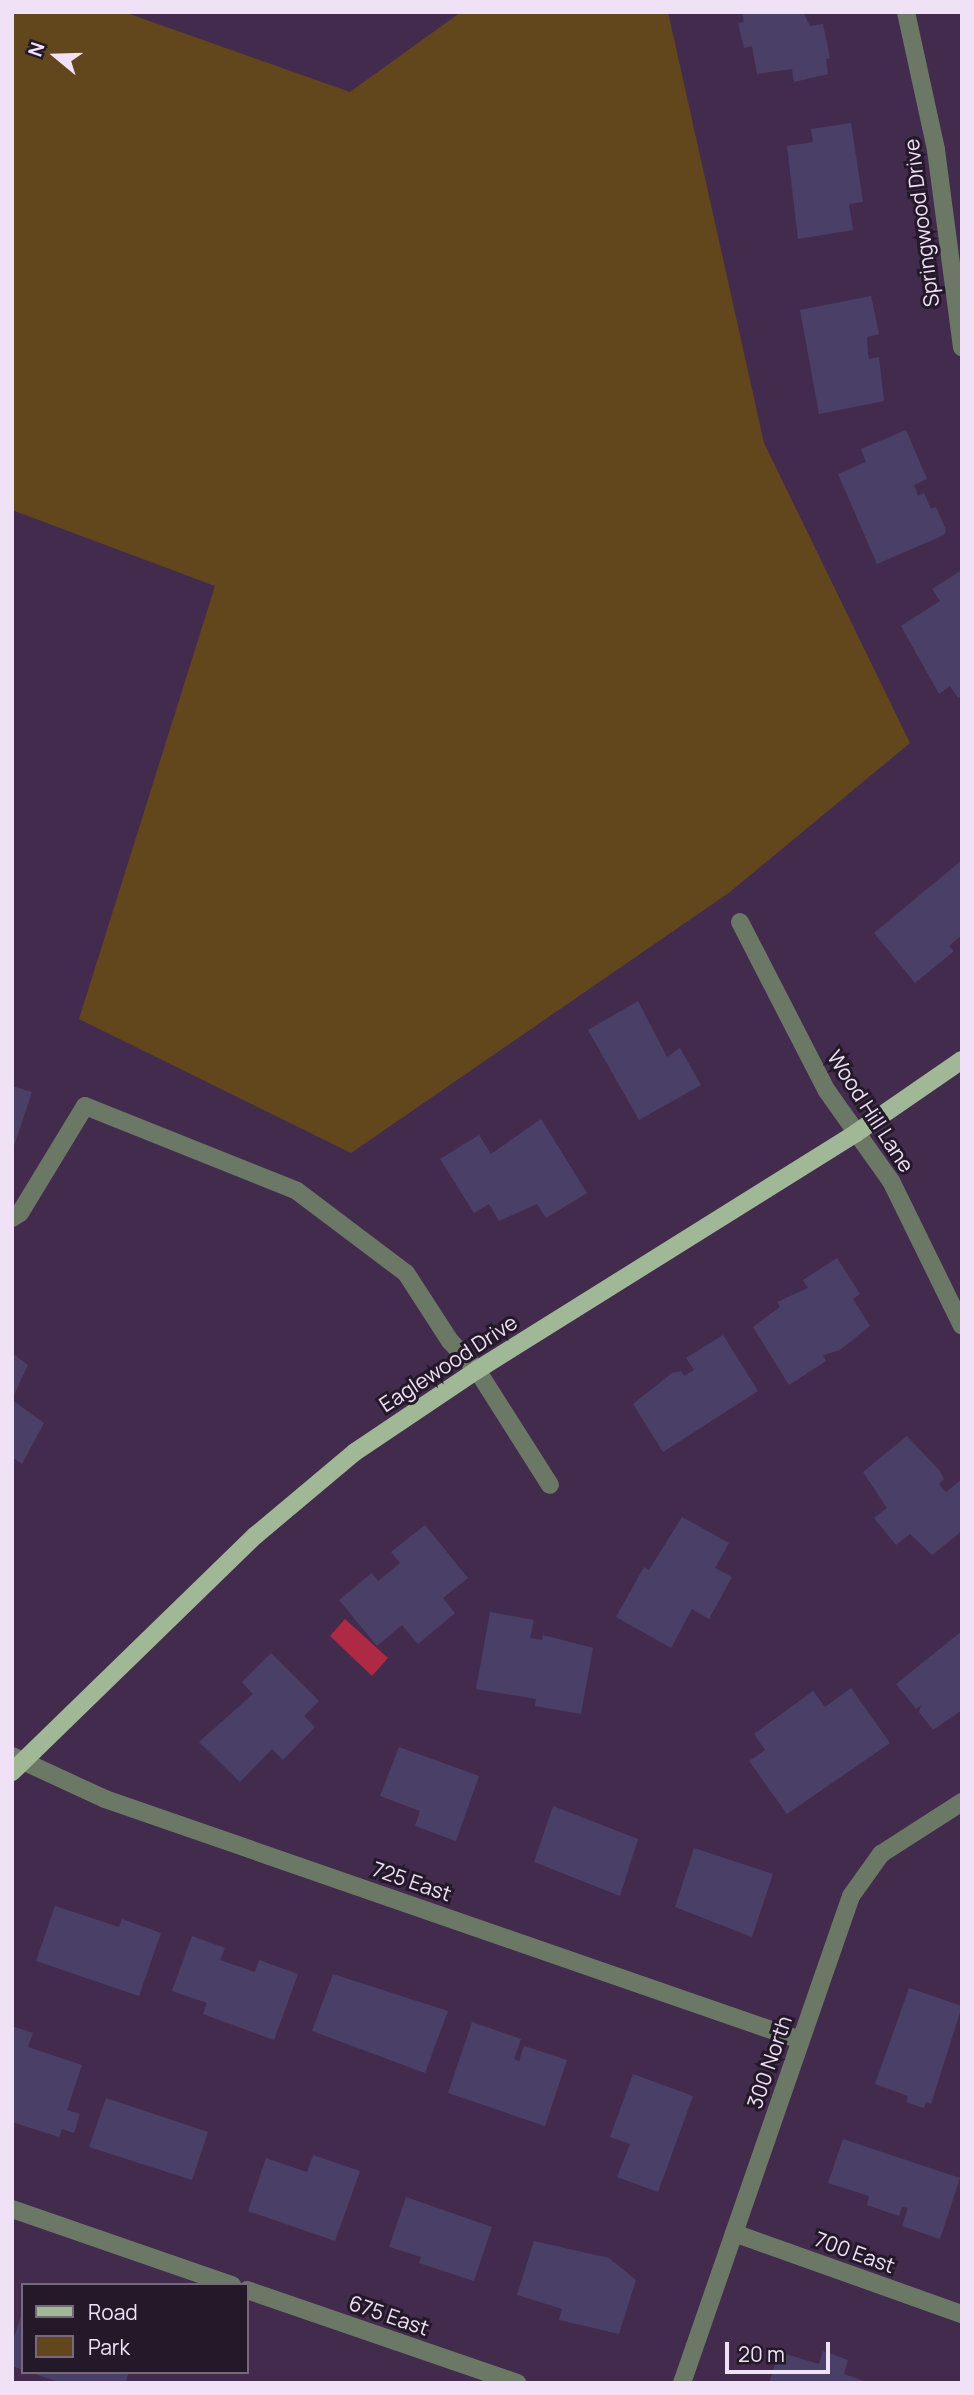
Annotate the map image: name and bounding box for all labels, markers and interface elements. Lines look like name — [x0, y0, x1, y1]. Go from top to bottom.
north arrow — [21, 21, 91, 91]
text: N — [22, 38, 51, 60]
street label: Springwood Drive — [898, 138, 944, 308]
street label: Wood Hill Lane — [822, 1045, 920, 1177]
street label: Eaglewood Drive — [374, 1309, 522, 1417]
street label: 725 East — [369, 1856, 455, 1906]
street label: 300 North — [741, 2012, 797, 2112]
street label: 700 East — [811, 2226, 899, 2278]
legend — [21, 2283, 248, 2374]
street label: 675 East — [346, 2290, 432, 2340]
text: Road — [88, 2298, 138, 2326]
scale bar — [729, 2328, 834, 2372]
text: Park — [88, 2333, 130, 2361]
text: 20 m — [738, 2340, 785, 2368]

